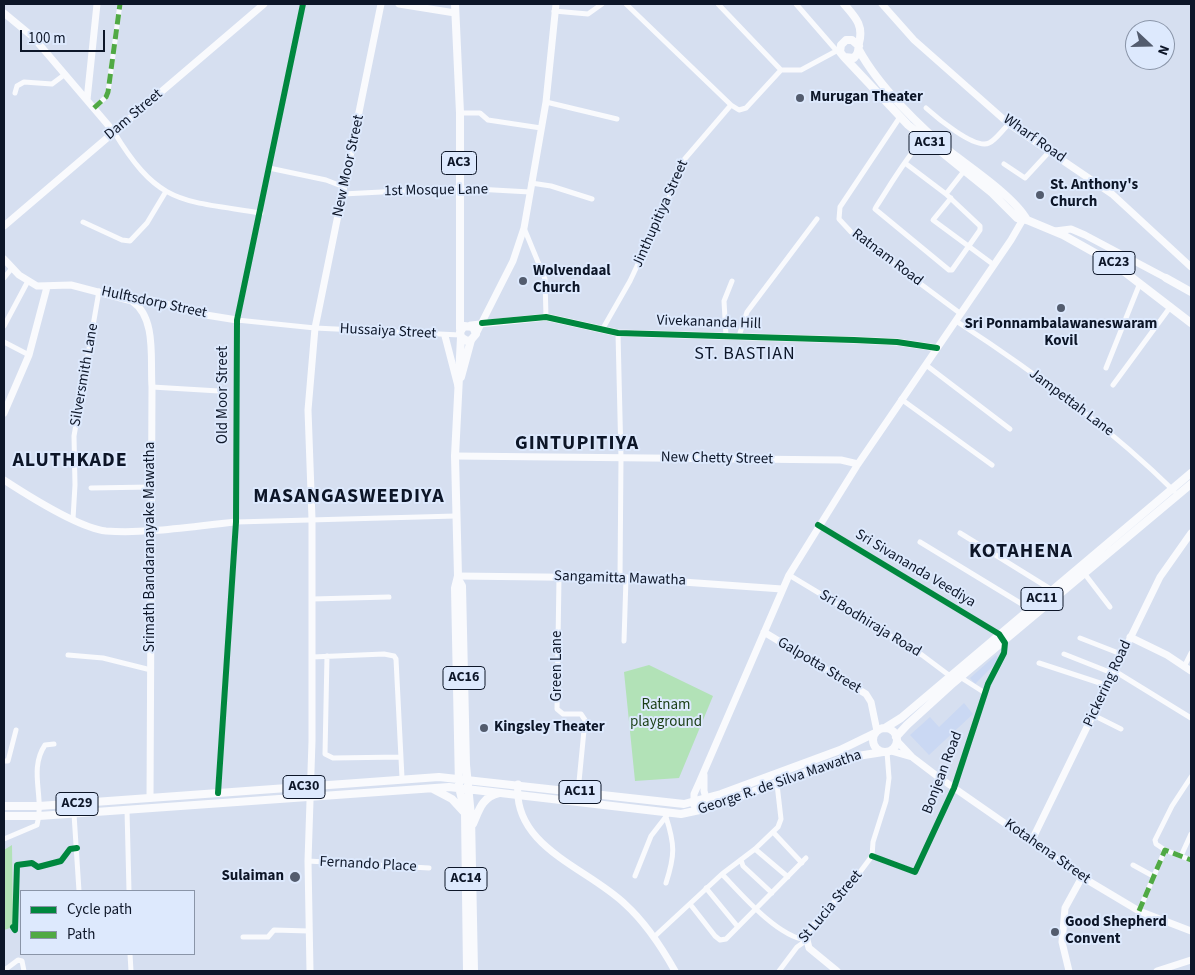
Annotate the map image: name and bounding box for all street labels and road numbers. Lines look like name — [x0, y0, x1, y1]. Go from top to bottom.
street label: Dam Street — [101, 86, 167, 144]
street label: Wharf Road — [999, 111, 1069, 167]
street label: New Moor Street — [329, 113, 369, 219]
road number: AC31 — [909, 132, 951, 154]
road number: AC3 — [442, 152, 476, 174]
street label: Jinthupitiya Street — [629, 157, 693, 271]
street label: 1st Mosque Lane — [384, 181, 488, 201]
street label: Ratnam Road — [848, 225, 926, 291]
road number: AC23 — [1093, 252, 1135, 274]
street label: Hulftsdorp Street — [100, 283, 208, 323]
street label: Vivekananda Hill — [656, 312, 762, 334]
street label: Hussaiya Street — [339, 320, 437, 344]
street label: Silversmith Lane — [67, 322, 103, 428]
street label: Old Moor Street — [215, 346, 233, 444]
street label: Jampettah Lane — [1025, 365, 1117, 441]
street label: Srimath Bandaranayake Mawatha — [142, 442, 160, 652]
street label: New Chetty Street — [661, 449, 773, 469]
street label: Sri Sivananda Veediya — [851, 526, 979, 612]
street label: Sangamitta Mawatha — [554, 568, 686, 590]
street label: Sri Bodhiraja Road — [816, 586, 924, 662]
road number: AC11 — [1021, 588, 1063, 610]
street label: Green Lane — [549, 631, 567, 701]
street label: Galpotta Street — [774, 634, 864, 698]
street label: Pickering Road — [1080, 638, 1136, 730]
road number: AC16 — [443, 666, 485, 690]
street label: Bonjean Road — [919, 729, 967, 817]
street label: George R. de Silva Mawatha — [696, 747, 864, 819]
road number: AC30 — [283, 776, 325, 799]
road number: AC11 — [559, 780, 601, 804]
road number: AC29 — [56, 792, 98, 816]
street label: Kotahena Street — [1001, 816, 1093, 888]
street label: Fernando Place — [319, 853, 417, 877]
street label: St Lucia Street — [795, 867, 867, 947]
road number: AC14 — [445, 868, 487, 891]

